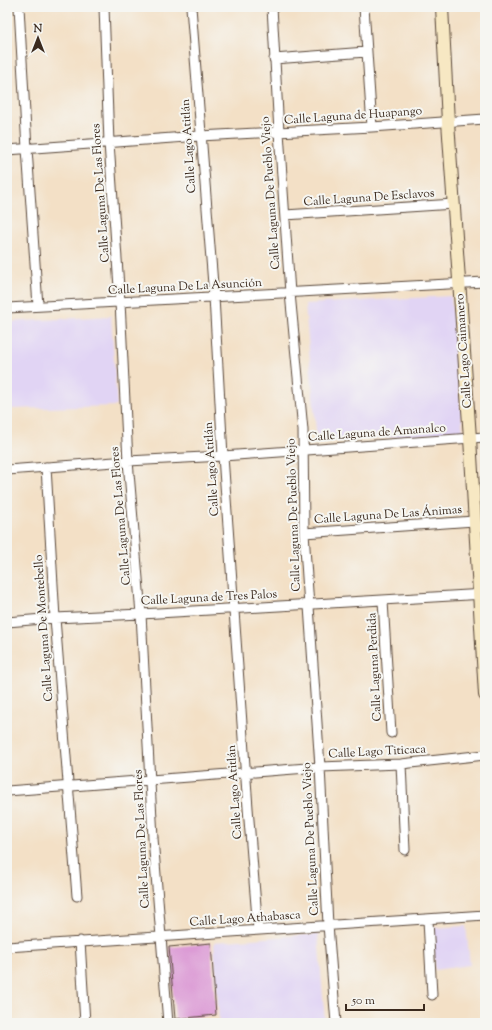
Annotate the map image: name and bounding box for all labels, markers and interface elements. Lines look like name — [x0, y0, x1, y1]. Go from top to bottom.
north arrow — [18, 18, 58, 58]
text: N — [33, 21, 43, 37]
street label: Calle Lago Atitlán — [177, 98, 201, 194]
street label: Calle Laguna de Huapango — [283, 102, 423, 130]
street label: Calle Laguna De Pueblo Viejo — [257, 115, 285, 270]
street label: Calle Laguna De Las Flores — [87, 123, 115, 263]
street label: Calle Laguna De Esclavos — [303, 184, 435, 212]
street label: Calle Laguna De La Asunción — [108, 274, 262, 300]
street label: Calle Lago Caimanero — [451, 293, 477, 409]
street label: Calle Laguna de Amanalco — [307, 419, 447, 447]
street label: Calle Lago Atitlán — [200, 421, 224, 517]
street label: Calle Laguna De Pueblo Viejo — [282, 438, 306, 592]
street label: Calle Laguna De Las Flores — [106, 446, 136, 586]
street label: Calle Laguna De Las Ánimas — [313, 501, 463, 529]
street label: Calle Laguna De Montebello — [30, 554, 58, 702]
street label: Calle Laguna de Tres Palos — [140, 585, 278, 611]
street label: Calle Laguna Perdida — [363, 612, 387, 722]
street label: Calle Lago Titicaca — [328, 740, 427, 764]
street label: Calle Lago Atitlán — [223, 744, 247, 840]
street label: Calle Laguna De Pueblo Viejo — [298, 761, 324, 916]
street label: Calle Laguna De Las Flores — [129, 769, 155, 909]
street label: Calle Lago Athabasca — [189, 906, 302, 932]
scale bar — [346, 986, 424, 1012]
text: 50 m — [351, 992, 375, 1010]

